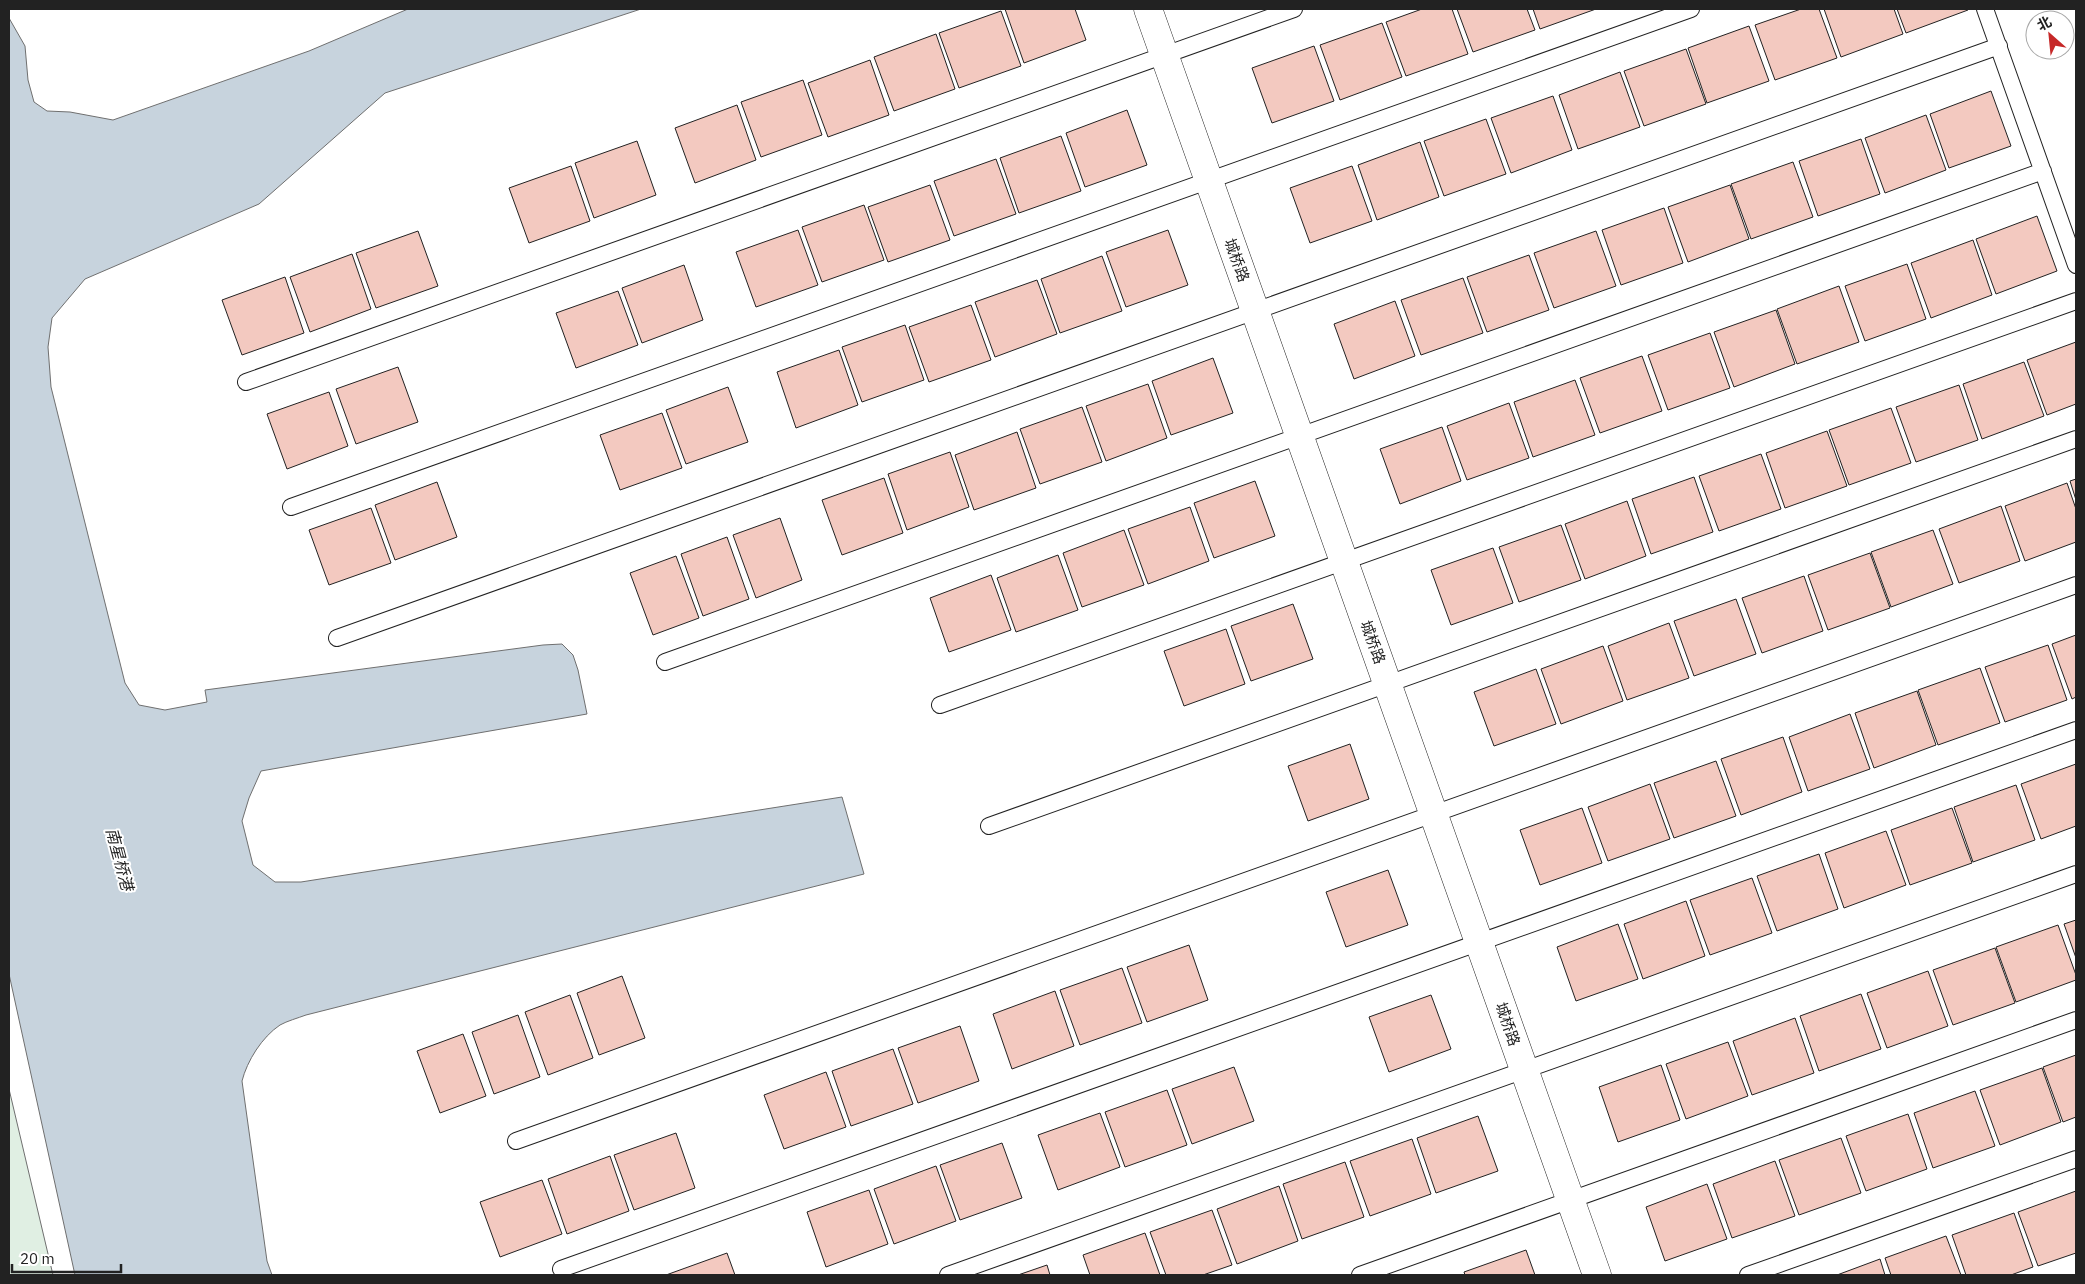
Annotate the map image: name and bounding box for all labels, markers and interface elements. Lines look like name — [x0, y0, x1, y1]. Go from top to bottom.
north arrow — [2025, 10, 2075, 60]
text: 北 — [2034, 12, 2054, 35]
street label: 城桥路 — [1220, 236, 1254, 284]
street label: 城桥路 — [1356, 618, 1390, 666]
water label: 南星桥港 — [102, 825, 138, 894]
street label: 城桥路 — [1492, 1000, 1524, 1048]
scale bar — [12, 1242, 121, 1274]
text: 20 m — [20, 1249, 55, 1268]

